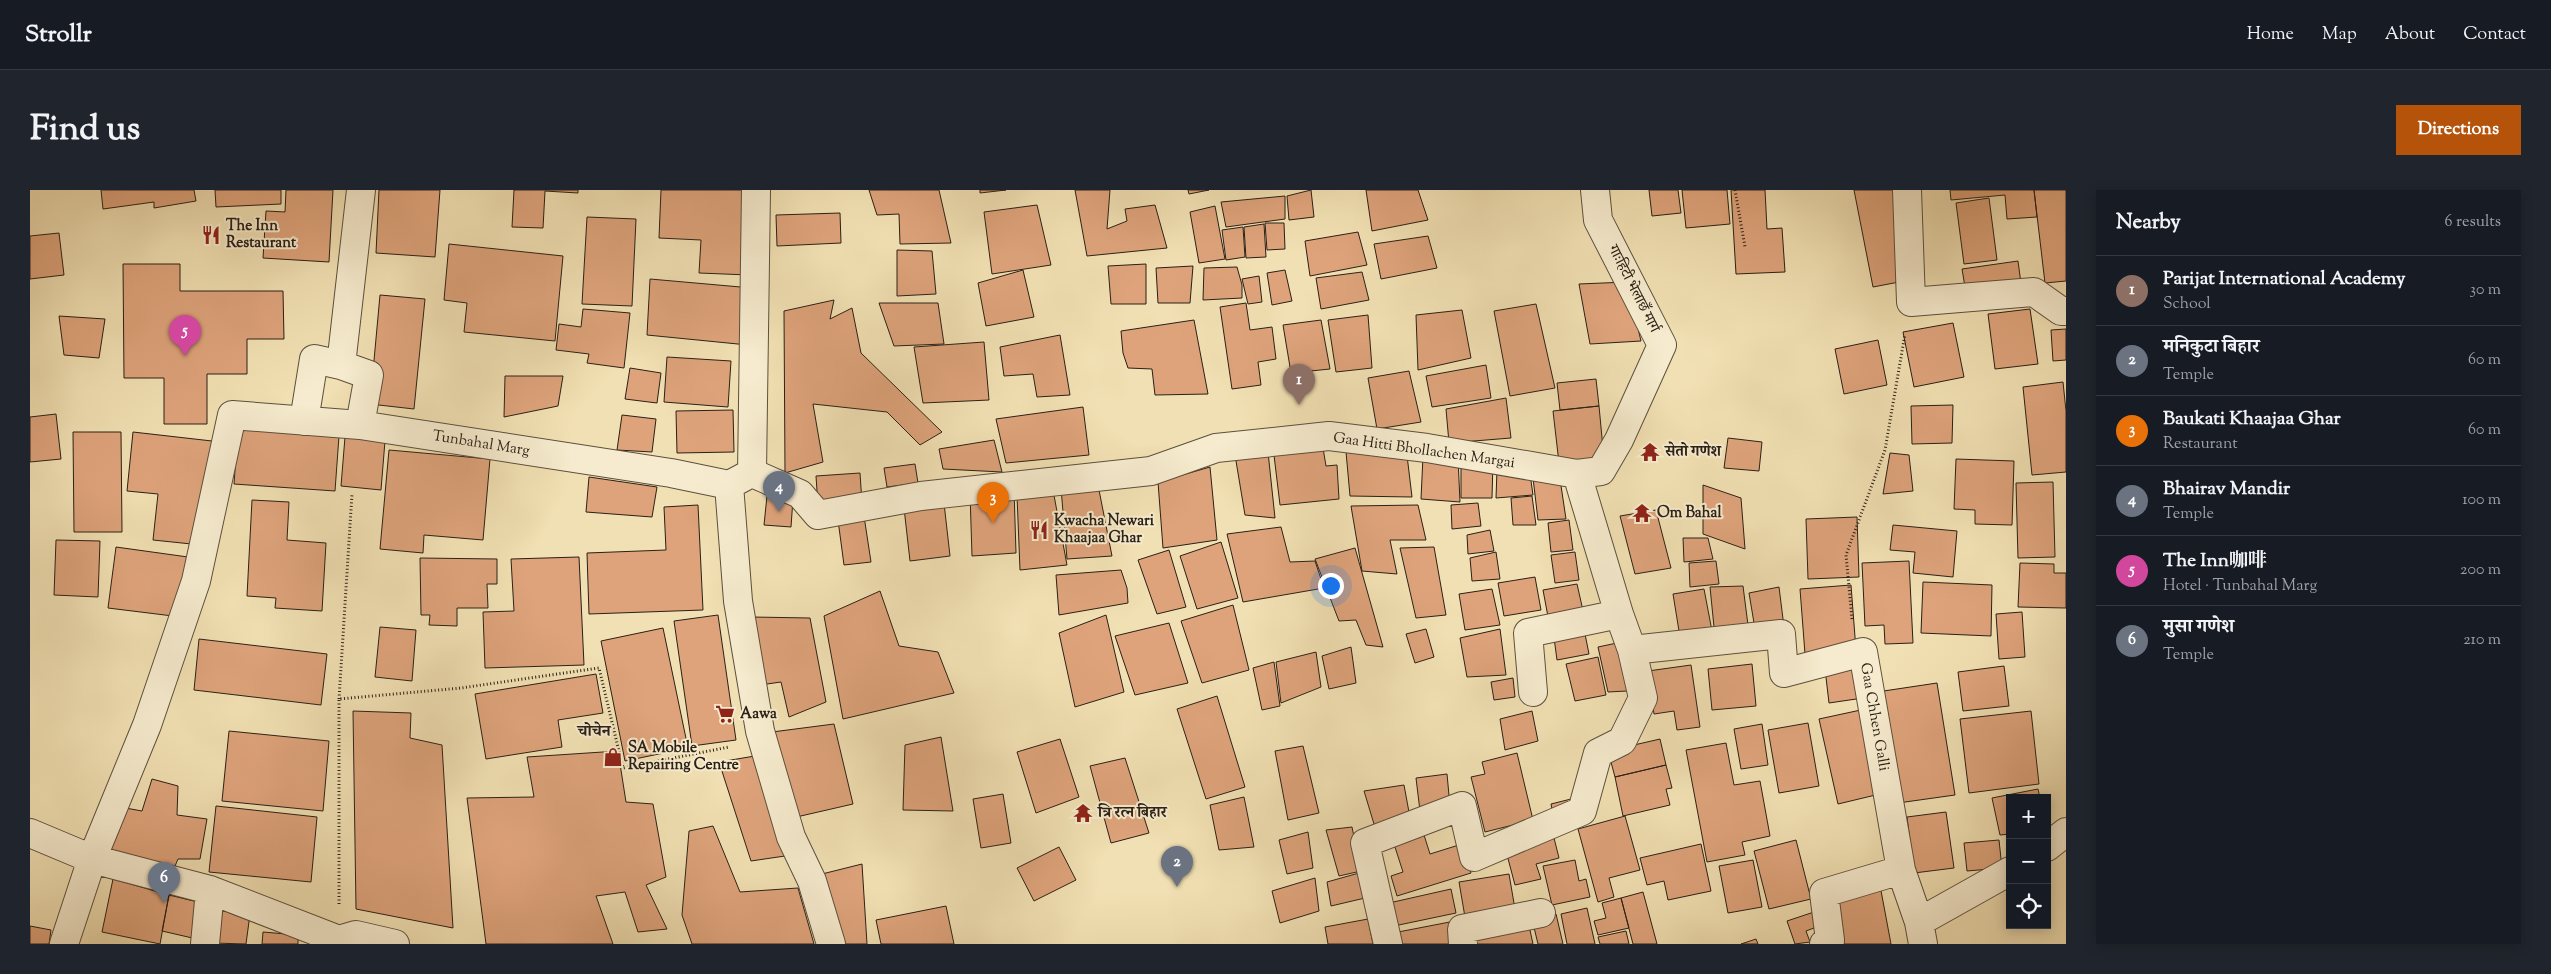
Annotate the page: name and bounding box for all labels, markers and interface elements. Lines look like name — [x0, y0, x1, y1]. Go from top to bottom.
text: Strollr — [25, 18, 92, 52]
text: Home — [2247, 22, 2294, 48]
text: Map — [2322, 22, 2357, 48]
text: About — [2385, 22, 2435, 48]
text: Contact — [2463, 22, 2526, 48]
text: Find us — [30, 105, 140, 156]
button: Directions — [2396, 105, 2521, 155]
text: Nearby — [2116, 208, 2181, 238]
text: 6 results — [2445, 211, 2501, 234]
place label: The Inn Restaurant — [226, 216, 297, 254]
restaurant icon: The Inn Restaurant — [200, 224, 222, 246]
street label: गाःहिटी भेलाछँ मार्ग — [1601, 241, 1665, 337]
text: Parijat International Academy — [2163, 266, 2405, 293]
text: 1 — [2129, 279, 2135, 302]
text: 30 m — [2470, 279, 2501, 302]
text: School — [2163, 293, 2211, 316]
pin: 5 — [169, 315, 201, 356]
text: मनिकुटा बिहार — [2163, 334, 2260, 361]
text: 2 — [2128, 349, 2136, 372]
text: 60 m — [2468, 349, 2501, 372]
pin: 1 — [1283, 364, 1315, 405]
text: Temple — [2163, 364, 2214, 387]
text: Baukati Khaajaa Ghar — [2163, 406, 2341, 433]
text: 3 — [2129, 419, 2135, 442]
text: 60 m — [2468, 419, 2501, 442]
street label: Tunbahal Marg — [431, 426, 531, 462]
street label: Gaa Hitti Bhollachen Margai — [1332, 428, 1516, 474]
text: Restaurant — [2163, 433, 2238, 456]
temple icon: सेतो गणेश — [1639, 441, 1661, 463]
place label: सेतो गणेश — [1664, 441, 1723, 463]
pin: 4 — [763, 471, 795, 512]
text: Bhairav Mandir — [2163, 476, 2290, 503]
pin: 3 — [977, 482, 1009, 523]
text: 4 — [2128, 489, 2136, 512]
text: 100 m — [2462, 489, 2501, 512]
temple icon: Om Bahal — [1631, 502, 1653, 524]
place label: Om Bahal — [1657, 503, 1722, 524]
text: Temple — [2163, 503, 2214, 526]
place label: Kwacha Newari Khaajaa Ghar — [1054, 511, 1155, 549]
restaurant icon: Kwacha Newari Khaajaa Ghar — [1028, 519, 1050, 541]
text: The Inn咖啡 — [2163, 548, 2267, 575]
text: 5 — [2129, 559, 2135, 582]
text: 200 m — [2460, 559, 2501, 582]
your location — [1318, 573, 1344, 599]
text: Hotel · Tunbahal Marg — [2163, 575, 2317, 598]
text: मुसा गणेश — [2163, 614, 2234, 641]
text: 6 — [2128, 629, 2136, 652]
text: 210 m — [2463, 629, 2501, 652]
text: Temple — [2163, 644, 2214, 667]
street label: Gaa Chhen Galli — [1854, 661, 1894, 773]
supermarket icon: Aawa — [714, 703, 736, 725]
place label: Aawa — [740, 704, 777, 725]
district label: चोचेन — [576, 721, 612, 744]
place label: SA Mobile Repairing Centre — [628, 738, 739, 776]
shop icon: SA Mobile Repairing Centre — [602, 746, 624, 768]
map controls — [2006, 794, 2051, 929]
button: + — [2006, 794, 2051, 839]
temple icon: त्रि रत्न बिहार — [1072, 802, 1094, 824]
place label: त्रि रत्न बिहार — [1097, 803, 1168, 824]
button: − — [2006, 839, 2051, 884]
pin: 2 — [1161, 846, 1193, 887]
pin: 6 — [148, 862, 180, 903]
button: locate — [2006, 884, 2051, 929]

